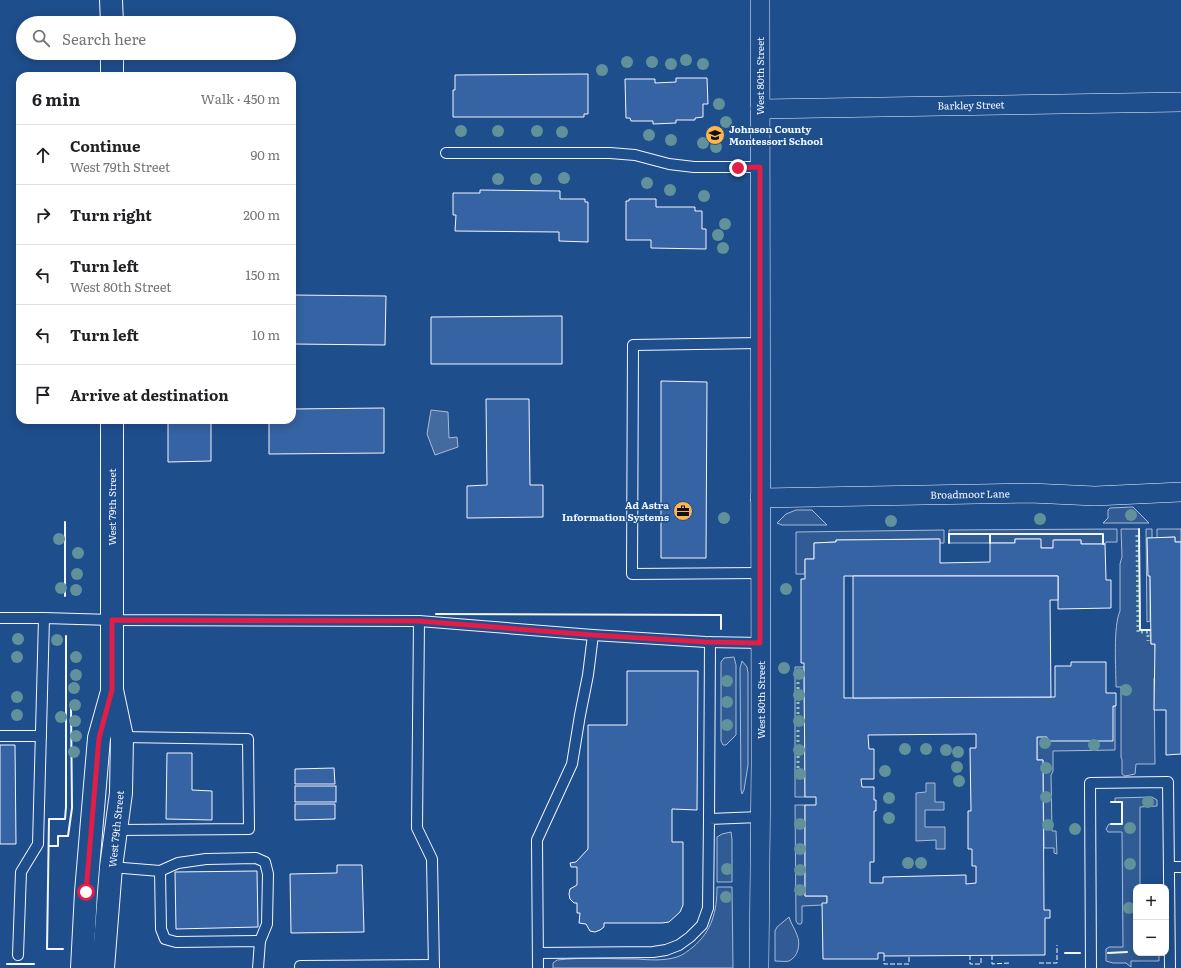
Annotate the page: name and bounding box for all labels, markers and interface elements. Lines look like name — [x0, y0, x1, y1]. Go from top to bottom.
search box — [16, 16, 296, 60]
icon: search — [30, 27, 52, 49]
text: Search here — [62, 27, 146, 50]
street label: West 80th Street — [752, 37, 767, 115]
text: 6 min — [32, 86, 80, 111]
text: Walk · 450 m — [201, 89, 280, 108]
street label: Barkley Street — [937, 96, 1005, 113]
place label: Johnson County Montessori School — [729, 121, 823, 148]
school or university icon: Johnson County Montessori School — [704, 124, 726, 146]
text: Continue — [70, 134, 140, 157]
icon: ahead — [32, 144, 54, 166]
text: 90 m — [250, 145, 280, 164]
text: West 79th Street — [70, 157, 170, 176]
route end — [729, 159, 747, 177]
text: Turn right — [70, 203, 152, 226]
icon: right — [32, 204, 54, 226]
text: 200 m — [243, 205, 280, 224]
text: Turn left — [70, 254, 139, 277]
icon: left — [32, 264, 54, 286]
text: 150 m — [245, 265, 280, 284]
text: West 80th Street — [70, 277, 172, 296]
text: Turn left — [70, 323, 139, 346]
icon: left — [32, 324, 54, 346]
text: 10 m — [252, 325, 280, 344]
text: Arrive at destination — [70, 383, 229, 406]
icon: arrive — [32, 384, 54, 406]
street label: West 79th Street — [104, 468, 119, 546]
street label: Broadmoor Lane — [930, 485, 1010, 502]
place label: Ad Astra Information Systems — [562, 497, 669, 524]
office icon: Ad Astra Information Systems — [672, 500, 694, 522]
street label: West 80th Street — [753, 661, 768, 739]
street label: West 79th Street — [104, 790, 127, 868]
route start — [77, 883, 95, 901]
map controls — [1133, 884, 1169, 956]
button: + — [1133, 884, 1169, 920]
button: − — [1133, 920, 1169, 956]

